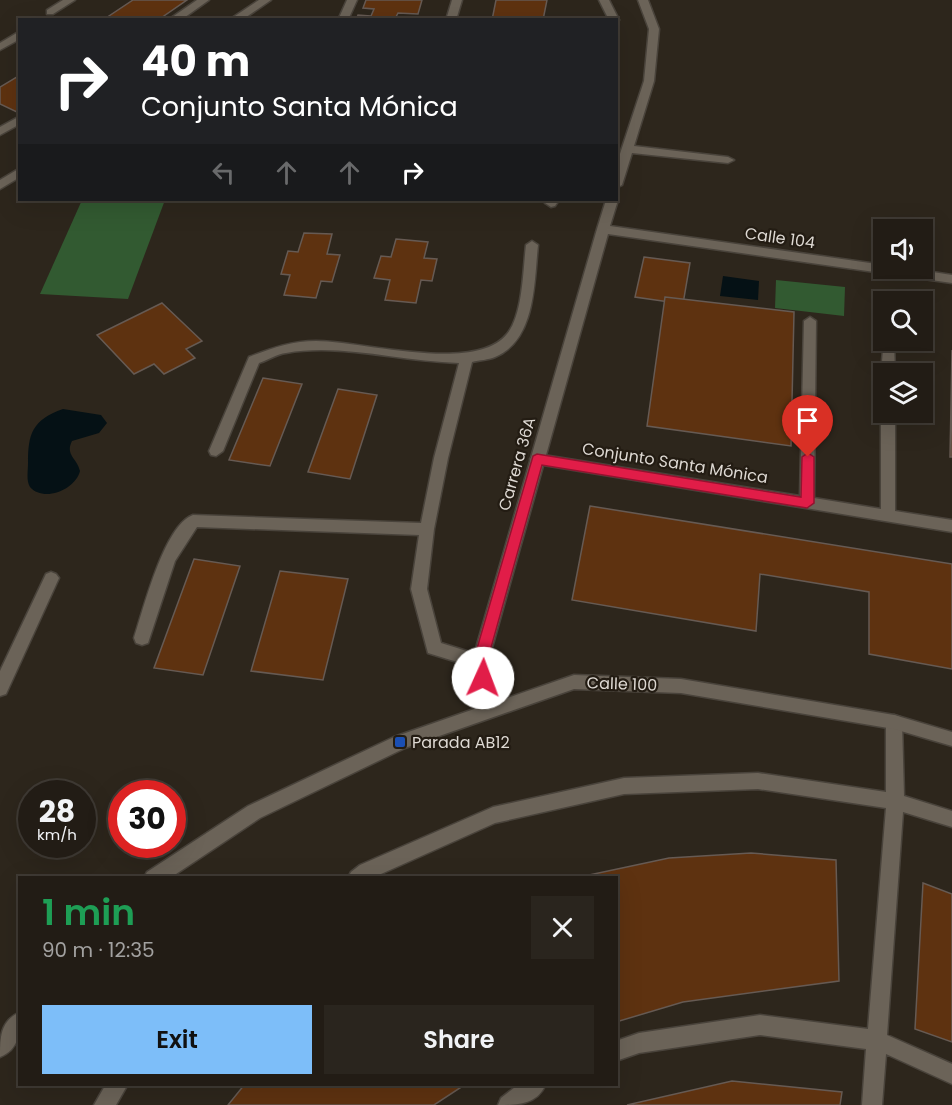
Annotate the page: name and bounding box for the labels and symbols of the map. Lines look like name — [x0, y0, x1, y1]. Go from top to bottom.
street label: Calle 104 — [744, 222, 816, 254]
pin — [782, 395, 833, 457]
street label: Carrera 36A — [493, 414, 541, 514]
street label: Conjunto Santa Mónica — [581, 437, 769, 489]
position arrow — [451, 646, 515, 710]
street label: Calle 100 — [586, 671, 658, 697]
place label: Parada AB12 — [412, 731, 510, 754]
marker: Parada AB12 — [393, 735, 407, 749]
speed limit sign: 30 — [108, 780, 186, 858]

